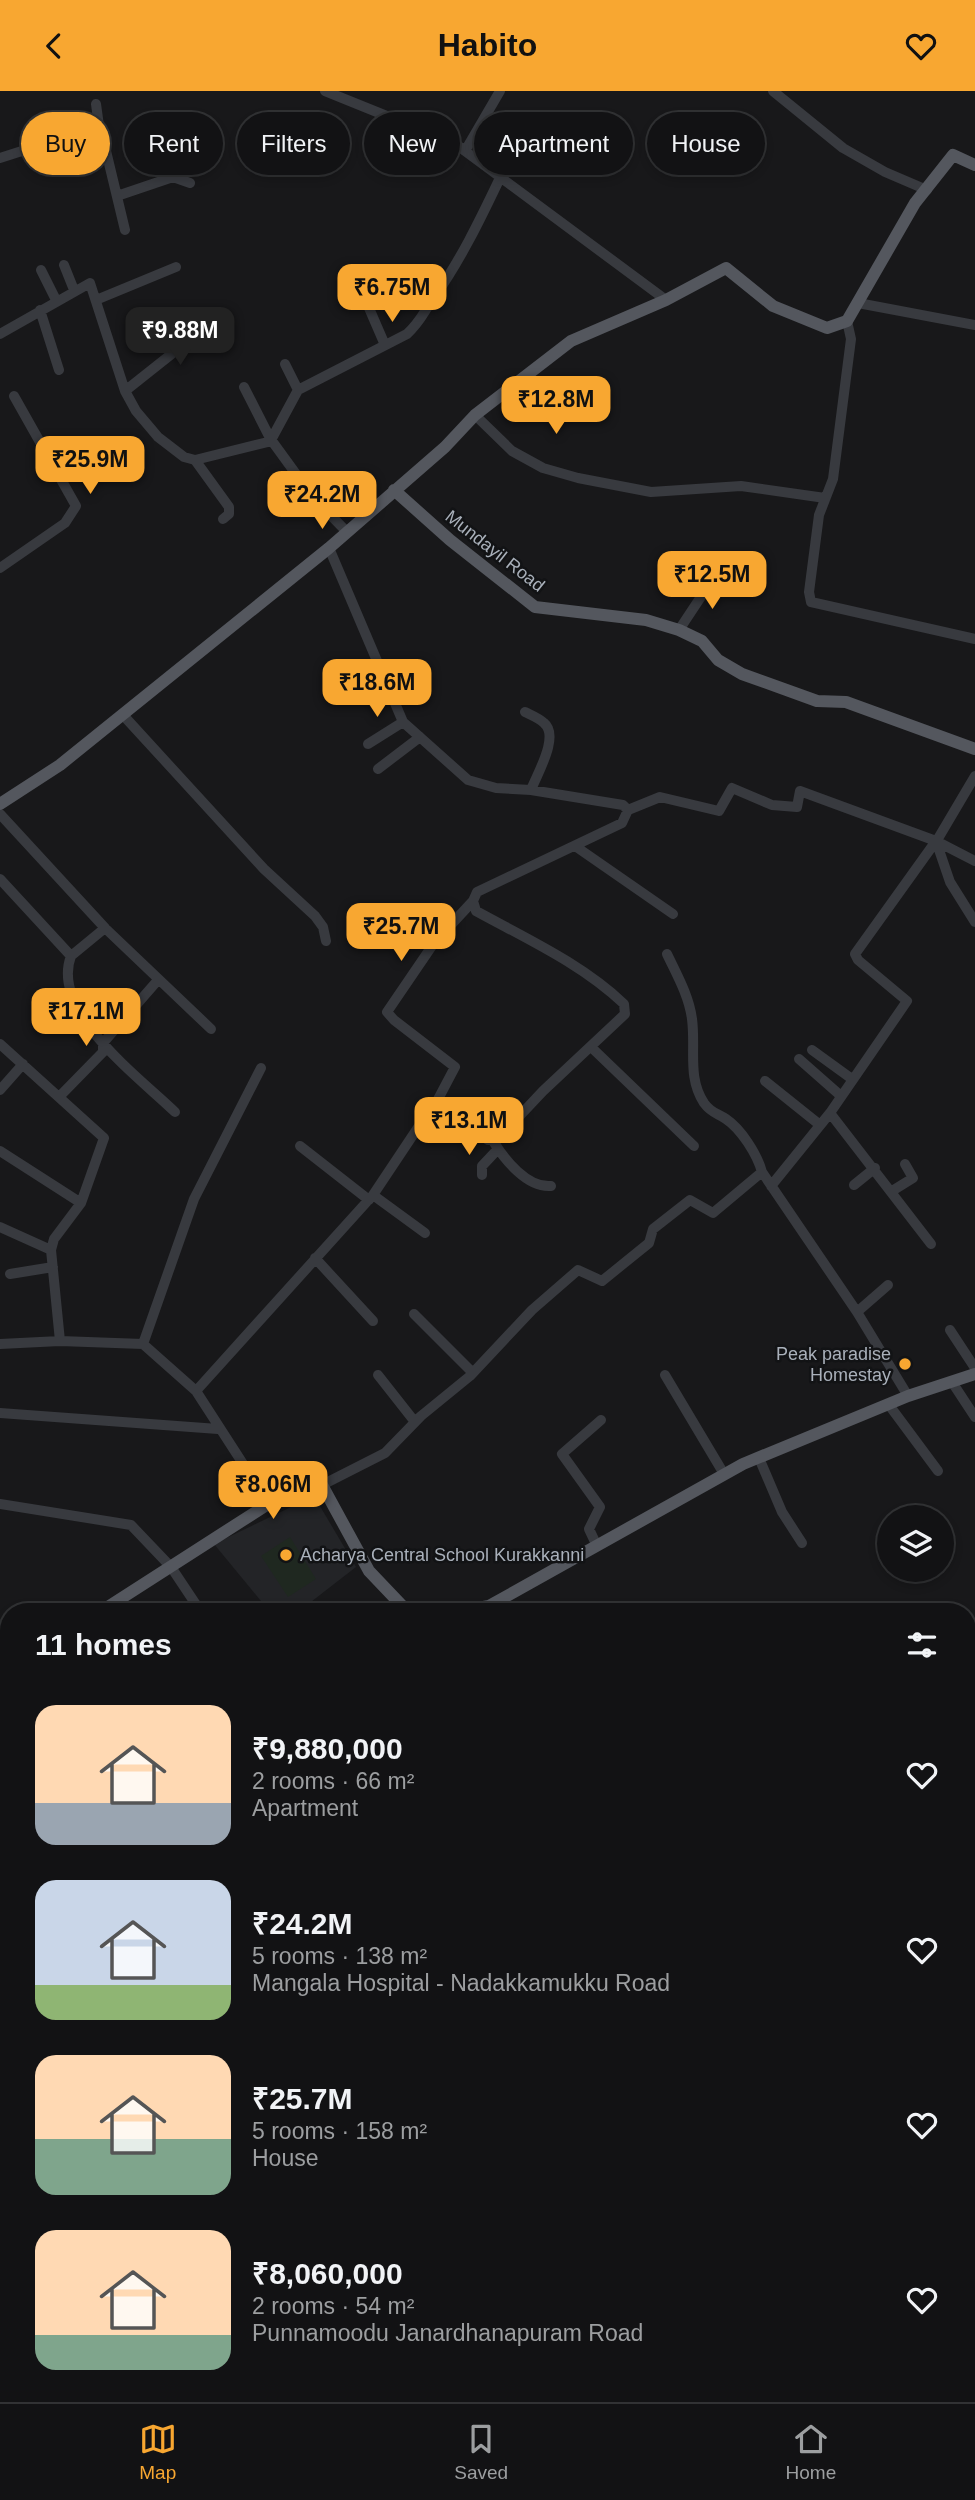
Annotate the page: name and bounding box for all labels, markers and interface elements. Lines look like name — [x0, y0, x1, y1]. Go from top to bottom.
icon: back — [35, 27, 73, 65]
text: Habito — [438, 27, 537, 63]
icon: heart — [902, 27, 940, 65]
chip: Buy — [21, 112, 110, 175]
chip: Rent — [124, 112, 223, 175]
chip: Filters — [237, 112, 350, 175]
chip: New — [364, 112, 460, 175]
chip: Apartment — [474, 112, 633, 175]
chip: House — [647, 112, 765, 175]
pin: ₹6.75M — [335, 265, 449, 324]
text: ₹6.75M — [353, 274, 431, 300]
pin: ₹9.88M — [123, 307, 237, 367]
text: ₹9.88M — [141, 317, 219, 343]
pin: ₹12.8M — [499, 377, 613, 436]
text: ₹12.8M — [517, 386, 595, 412]
pin: ₹25.9M — [33, 437, 147, 496]
text: ₹25.9M — [51, 446, 129, 472]
pin: ₹24.2M — [265, 471, 379, 531]
text: ₹24.2M — [283, 481, 361, 507]
street label: Mundayil Road — [442, 506, 548, 596]
pin: ₹12.5M — [655, 552, 769, 611]
text: ₹12.5M — [673, 561, 751, 587]
pin: ₹18.6M — [320, 659, 434, 719]
text: ₹18.6M — [338, 669, 416, 695]
pin: ₹25.7M — [344, 903, 458, 963]
text: ₹25.7M — [362, 913, 440, 939]
pin: ₹17.1M — [29, 989, 143, 1048]
text: ₹17.1M — [47, 998, 125, 1024]
pin: ₹13.1M — [412, 1097, 526, 1157]
text: ₹13.1M — [430, 1107, 508, 1133]
place label: Peak paradise Homestay — [776, 1344, 891, 1385]
marker: Peak paradise Homestay — [897, 1356, 913, 1372]
pin: ₹8.06M — [216, 1461, 330, 1521]
text: ₹8.06M — [234, 1471, 312, 1497]
map controls — [877, 1505, 954, 1582]
button: layers — [877, 1505, 954, 1582]
place label: Acharya Central School Kurakkanni — [300, 1545, 584, 1565]
marker: Acharya Central School Kurakkanni — [278, 1547, 294, 1563]
icon: filters — [903, 1626, 941, 1664]
text: 11 homes — [35, 1628, 172, 1661]
text: ₹9,880,000 — [252, 1732, 403, 1765]
icon: home — [91, 1733, 175, 1817]
icon: heart — [903, 1756, 941, 1794]
text: 2 rooms · 66 m² — [252, 1768, 414, 1794]
text: Apartment — [252, 1795, 358, 1821]
text: ₹24.2M — [252, 1907, 353, 1940]
icon: home — [91, 1908, 175, 1992]
icon: heart — [903, 1931, 941, 1969]
text: 5 rooms · 138 m² — [252, 1943, 427, 1969]
text: Mangala Hospital - Nadakkamukku Road — [252, 1970, 670, 1996]
text: ₹25.7M — [252, 2082, 353, 2115]
icon: home — [91, 2083, 175, 2167]
icon: heart — [903, 2106, 941, 2144]
text: 5 rooms · 158 m² — [252, 2118, 427, 2144]
text: House — [252, 2145, 318, 2171]
text: ₹8,060,000 — [252, 2257, 403, 2290]
icon: home — [91, 2258, 175, 2342]
icon: heart — [903, 2281, 941, 2319]
text: 2 rooms · 54 m² — [252, 2293, 414, 2319]
text: Punnamoodu Janardhanapuram Road — [252, 2320, 643, 2346]
tab: Map — [139, 2420, 177, 2484]
tab: Saved — [454, 2420, 508, 2484]
tab: Home — [786, 2420, 836, 2484]

